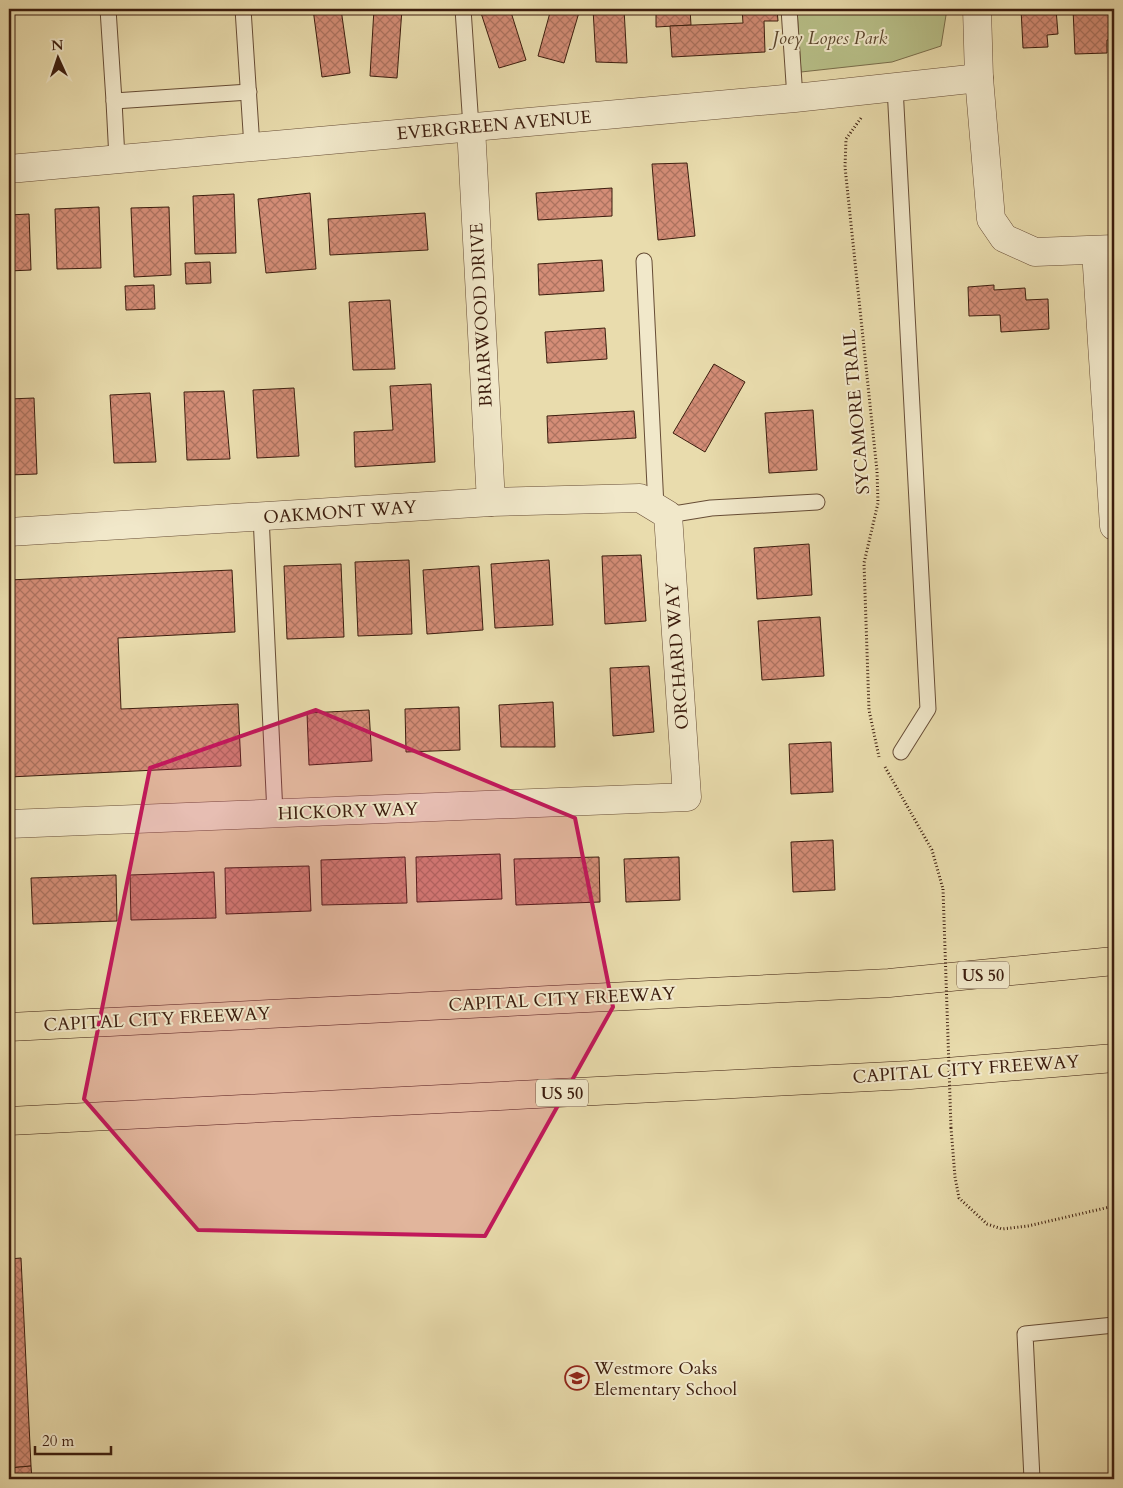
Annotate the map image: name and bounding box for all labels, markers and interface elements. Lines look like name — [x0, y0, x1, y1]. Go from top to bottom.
park label: Joey Lopes Park — [769, 26, 888, 51]
north arrow — [32, 32, 82, 82]
text: N — [51, 36, 64, 55]
street label: EVERGREEN AVENUE — [396, 105, 592, 146]
street label: BRIARWOOD DRIVE — [464, 222, 499, 408]
street label: SYCAMORE TRAIL — [837, 328, 876, 495]
street label: OAKMONT WAY — [262, 495, 418, 530]
street label: ORCHARD WAY — [660, 581, 695, 731]
street label: HICKORY WAY — [277, 797, 419, 826]
road number: US 50 — [957, 962, 1009, 988]
street label: CAPITAL CITY FREEWAY — [448, 981, 677, 1018]
street label: CAPITAL CITY FREEWAY — [43, 1001, 272, 1038]
street label: CAPITAL CITY FREEWAY — [852, 1049, 1081, 1090]
road number: US 50 — [536, 1080, 588, 1106]
place label: Westmore Oaks Elementary School — [593, 1356, 737, 1402]
school or university icon: Westmore Oaks Elementary School — [564, 1365, 590, 1391]
scale bar — [35, 1423, 111, 1455]
text: 20 m — [42, 1431, 74, 1451]

